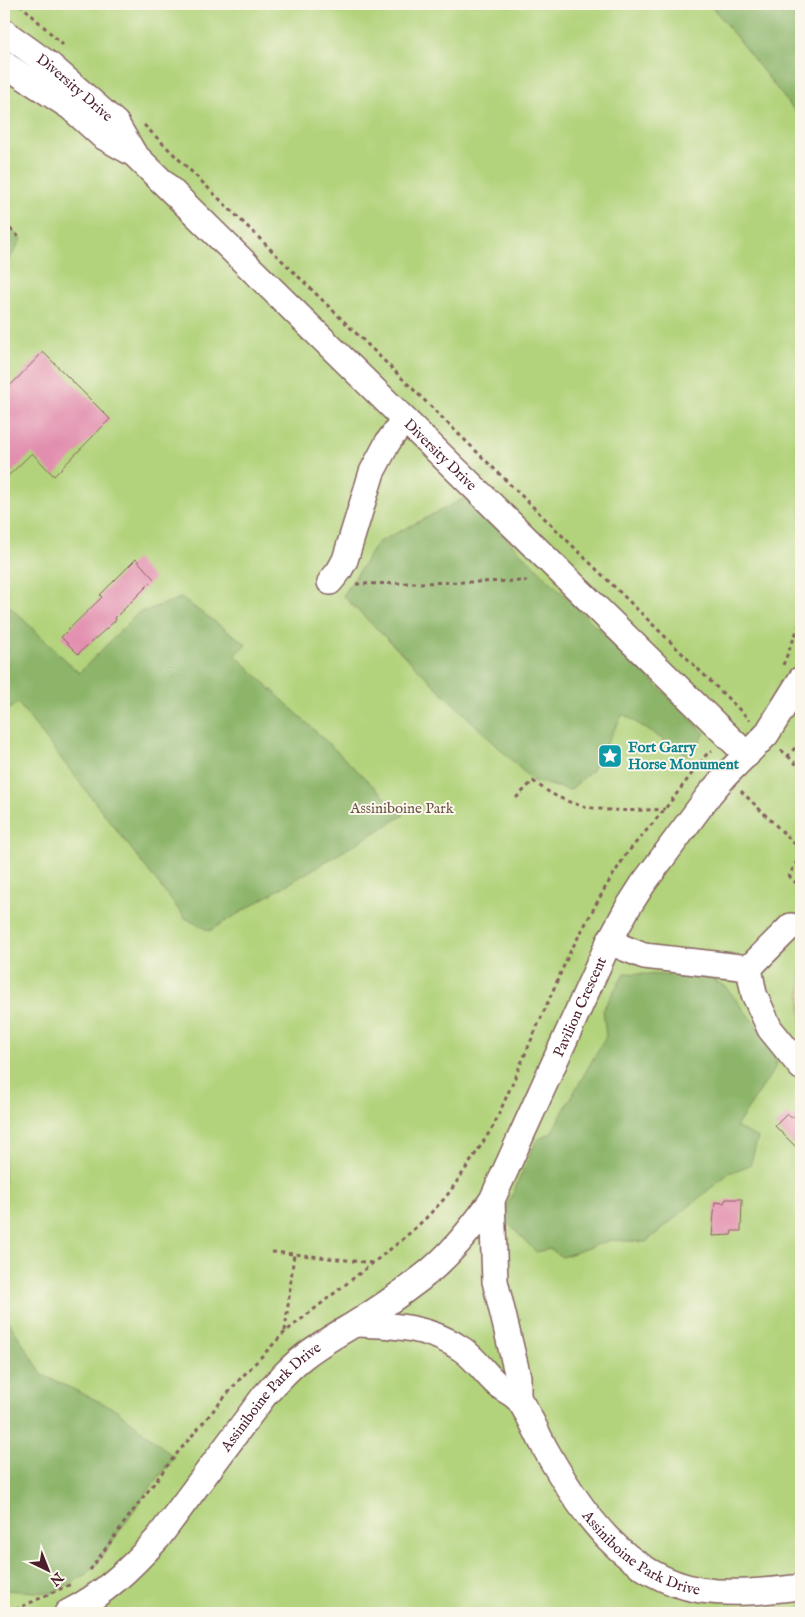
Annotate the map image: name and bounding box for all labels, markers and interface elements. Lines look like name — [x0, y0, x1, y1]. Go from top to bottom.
street label: Diversity Drive — [33, 49, 117, 126]
street label: Diversity Drive — [400, 415, 481, 495]
place label: Fort Garry Horse Monument — [628, 738, 740, 774]
place icon: Fort Garry Horse Monument — [597, 743, 623, 769]
park label: Assiniboine Park — [349, 799, 455, 818]
street label: Pavilion Crescent — [549, 954, 610, 1060]
street label: Assiniboine Park Drive — [216, 1338, 325, 1456]
street label: Assiniboine Park Drive — [578, 1506, 702, 1599]
north arrow — [22, 1544, 72, 1594]
text: N — [46, 1567, 67, 1589]

